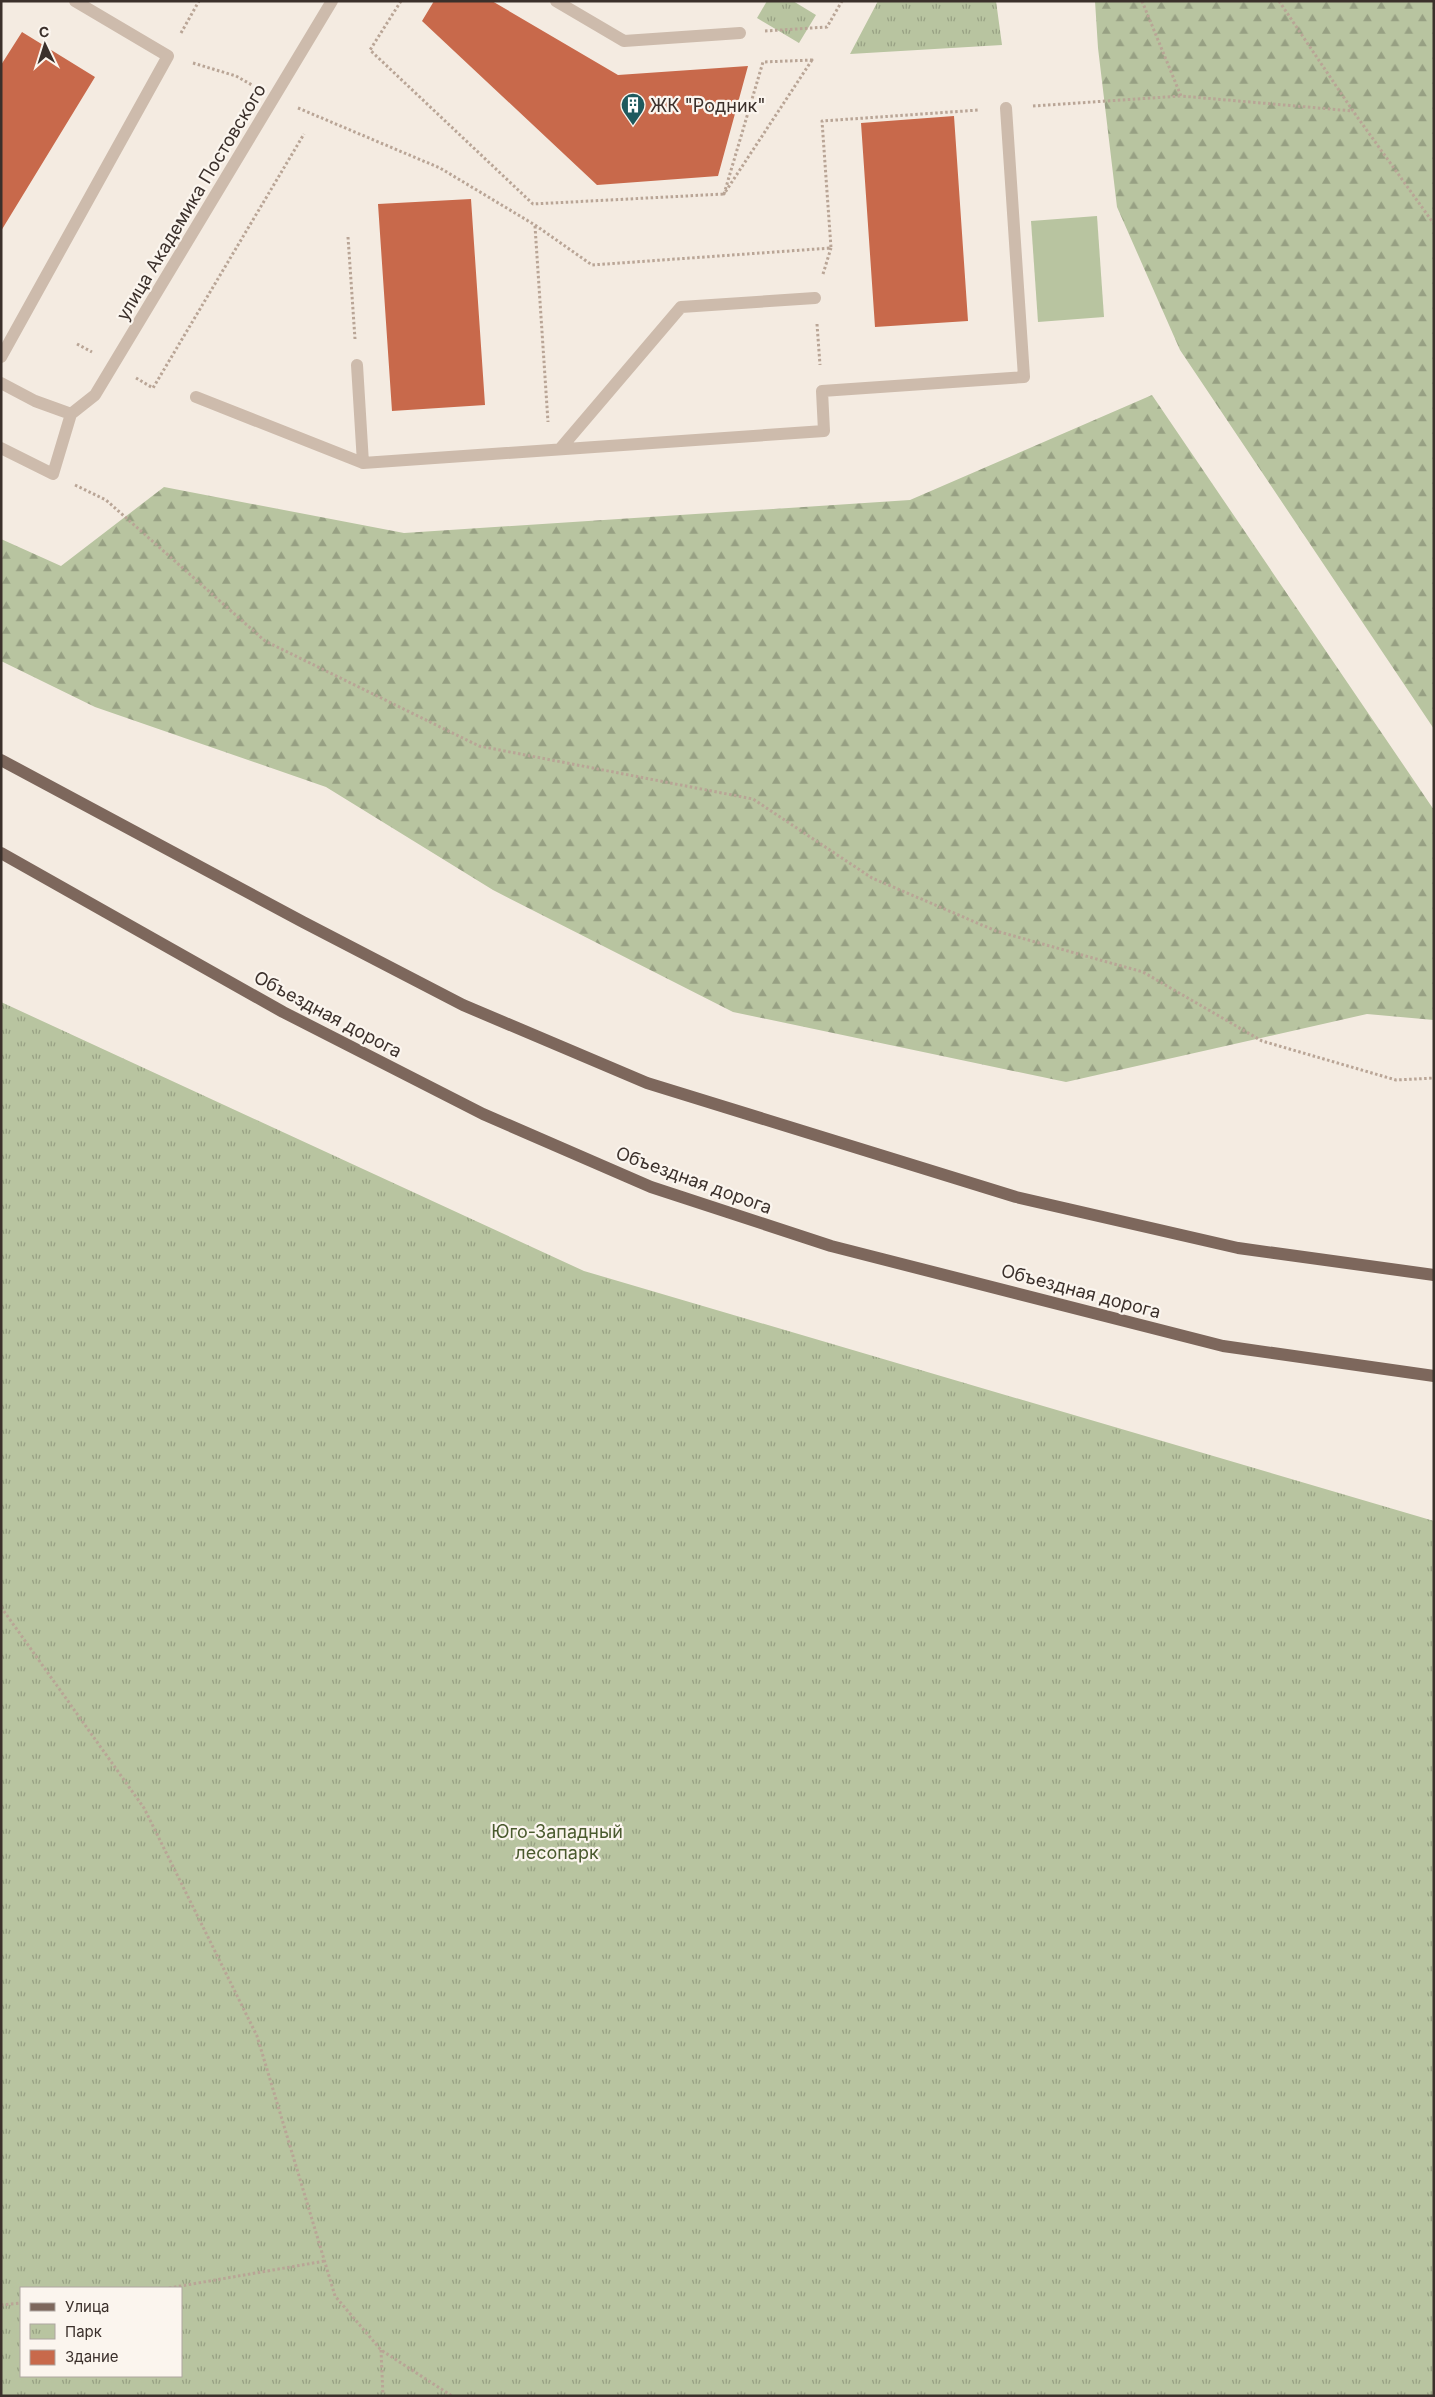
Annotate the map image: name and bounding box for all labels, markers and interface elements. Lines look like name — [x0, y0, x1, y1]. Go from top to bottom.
north arrow — [20, 20, 70, 70]
text: С — [38, 23, 50, 40]
street label: улица Академика Постовского — [112, 80, 270, 324]
building icon: ЖК "Родник" — [620, 92, 646, 126]
place label: ЖК "Родник" — [650, 95, 766, 116]
street label: Объездная дорога — [251, 966, 405, 1062]
street label: Объездная дорога — [613, 1142, 775, 1218]
street label: Объездная дорога — [999, 1260, 1163, 1322]
park label: Юго-Западный лесопарк — [491, 1821, 623, 1863]
legend — [20, 2287, 182, 2377]
text: Улица — [65, 2297, 109, 2316]
text: Парк — [65, 2322, 102, 2341]
text: Здание — [65, 2347, 119, 2366]

